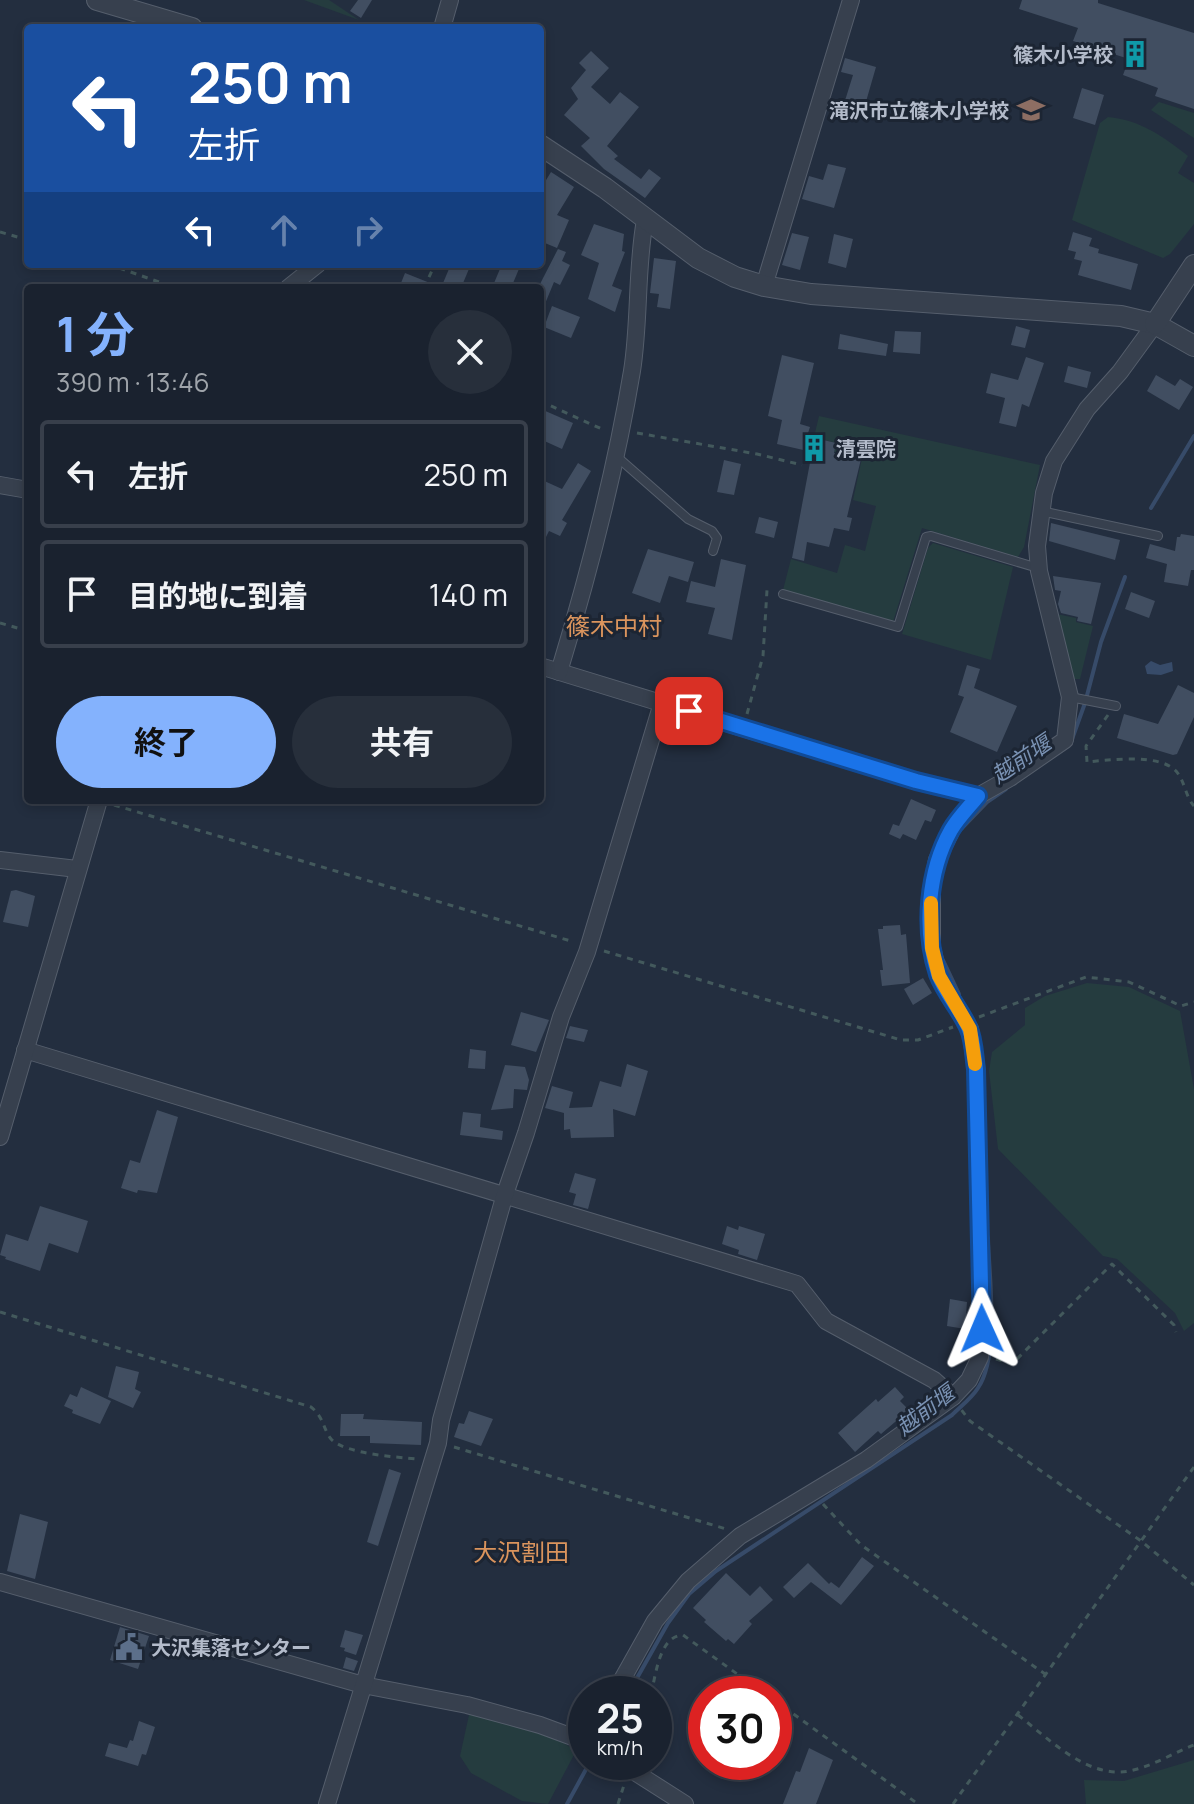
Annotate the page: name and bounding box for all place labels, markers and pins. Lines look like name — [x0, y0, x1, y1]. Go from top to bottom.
building icon: 篠木小学校 — [1120, 39, 1150, 69]
place label: 篠木小学校 — [1013, 41, 1113, 68]
school or university icon: 滝沢市立篠木小学校 — [1016, 95, 1046, 125]
place label: 滝沢市立篠木小学校 — [829, 97, 1009, 124]
building icon: 清雲院 — [799, 433, 829, 463]
place label: 清雲院 — [836, 435, 896, 462]
pin — [655, 677, 723, 745]
public building icon: 大沢集落センター — [114, 1632, 144, 1662]
place label: 大沢集落センター — [151, 1634, 311, 1661]

